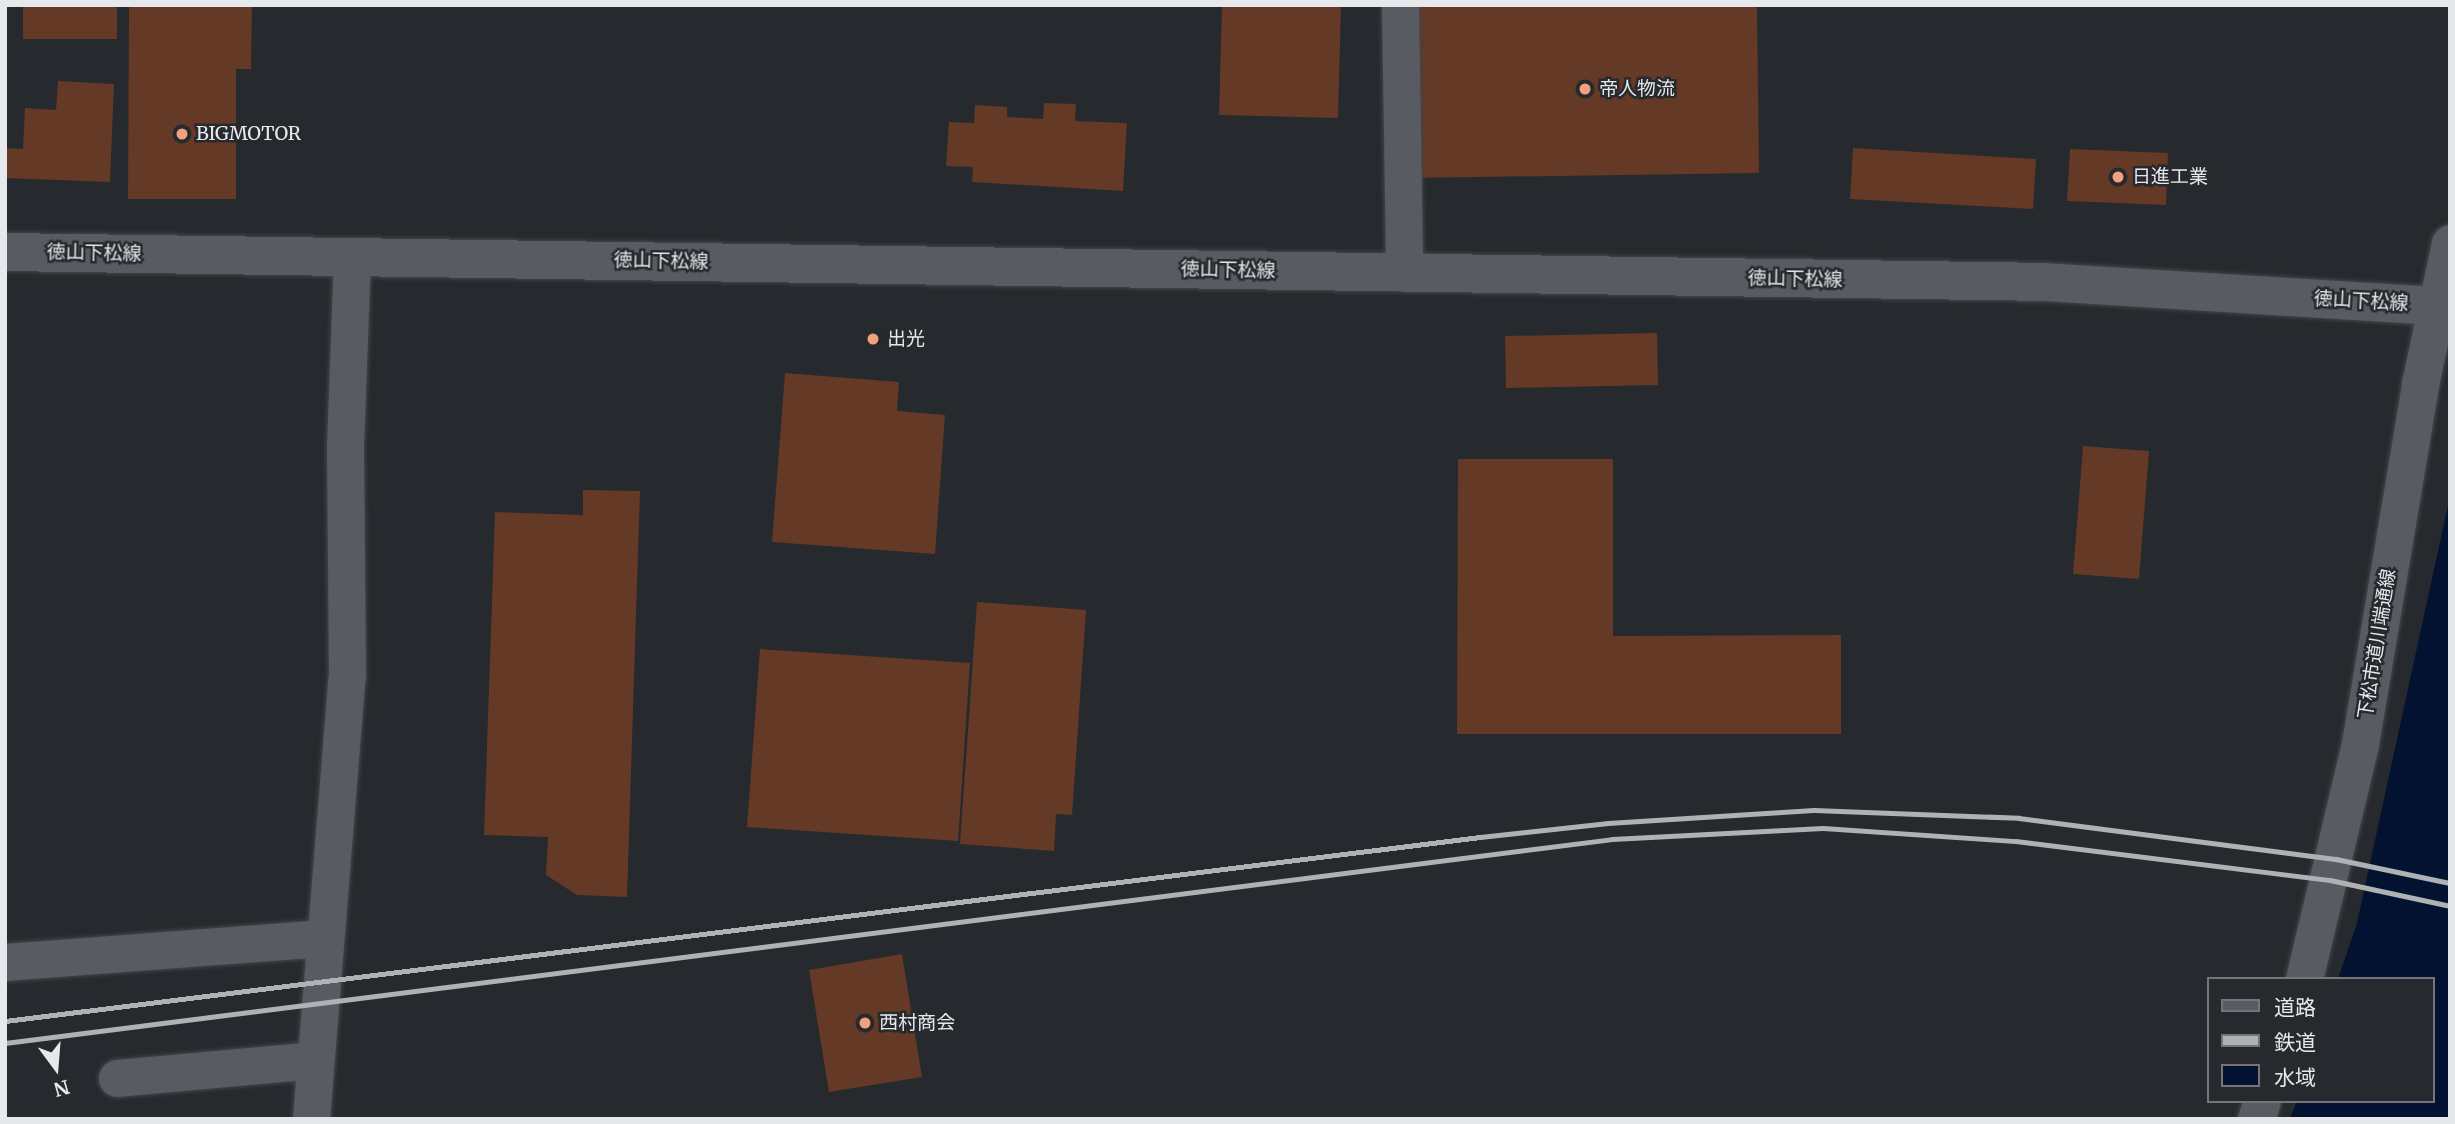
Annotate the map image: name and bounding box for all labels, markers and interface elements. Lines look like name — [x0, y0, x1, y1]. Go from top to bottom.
place label: 帝人物流 — [1599, 78, 1675, 100]
marker: 帝人物流 — [1577, 81, 1593, 97]
place label: BIGMOTOR — [196, 123, 301, 145]
marker: BIGMOTOR — [174, 126, 190, 142]
place label: 日進工業 — [2132, 166, 2208, 188]
marker: 日進工業 — [2110, 169, 2126, 185]
street label: 徳山下松線 — [46, 241, 142, 265]
street label: 徳山下松線 — [613, 249, 709, 273]
street label: 徳山下松線 — [1180, 258, 1276, 282]
street label: 徳山下松線 — [1747, 267, 1843, 291]
street label: 徳山下松線 — [2313, 287, 2409, 315]
place label: 出光 — [887, 328, 925, 350]
marker: 出光 — [865, 331, 881, 347]
street label: 下松市道川端通線 — [2354, 567, 2400, 721]
legend — [2206, 977, 2434, 1103]
text: 道路 — [2274, 994, 2316, 1021]
place label: 西村商会 — [879, 1012, 955, 1034]
marker: 西村商会 — [857, 1015, 873, 1031]
text: 鉄道 — [2274, 1029, 2316, 1056]
north arrow — [21, 1033, 91, 1103]
text: 水域 — [2274, 1064, 2316, 1091]
text: N — [51, 1075, 72, 1102]

